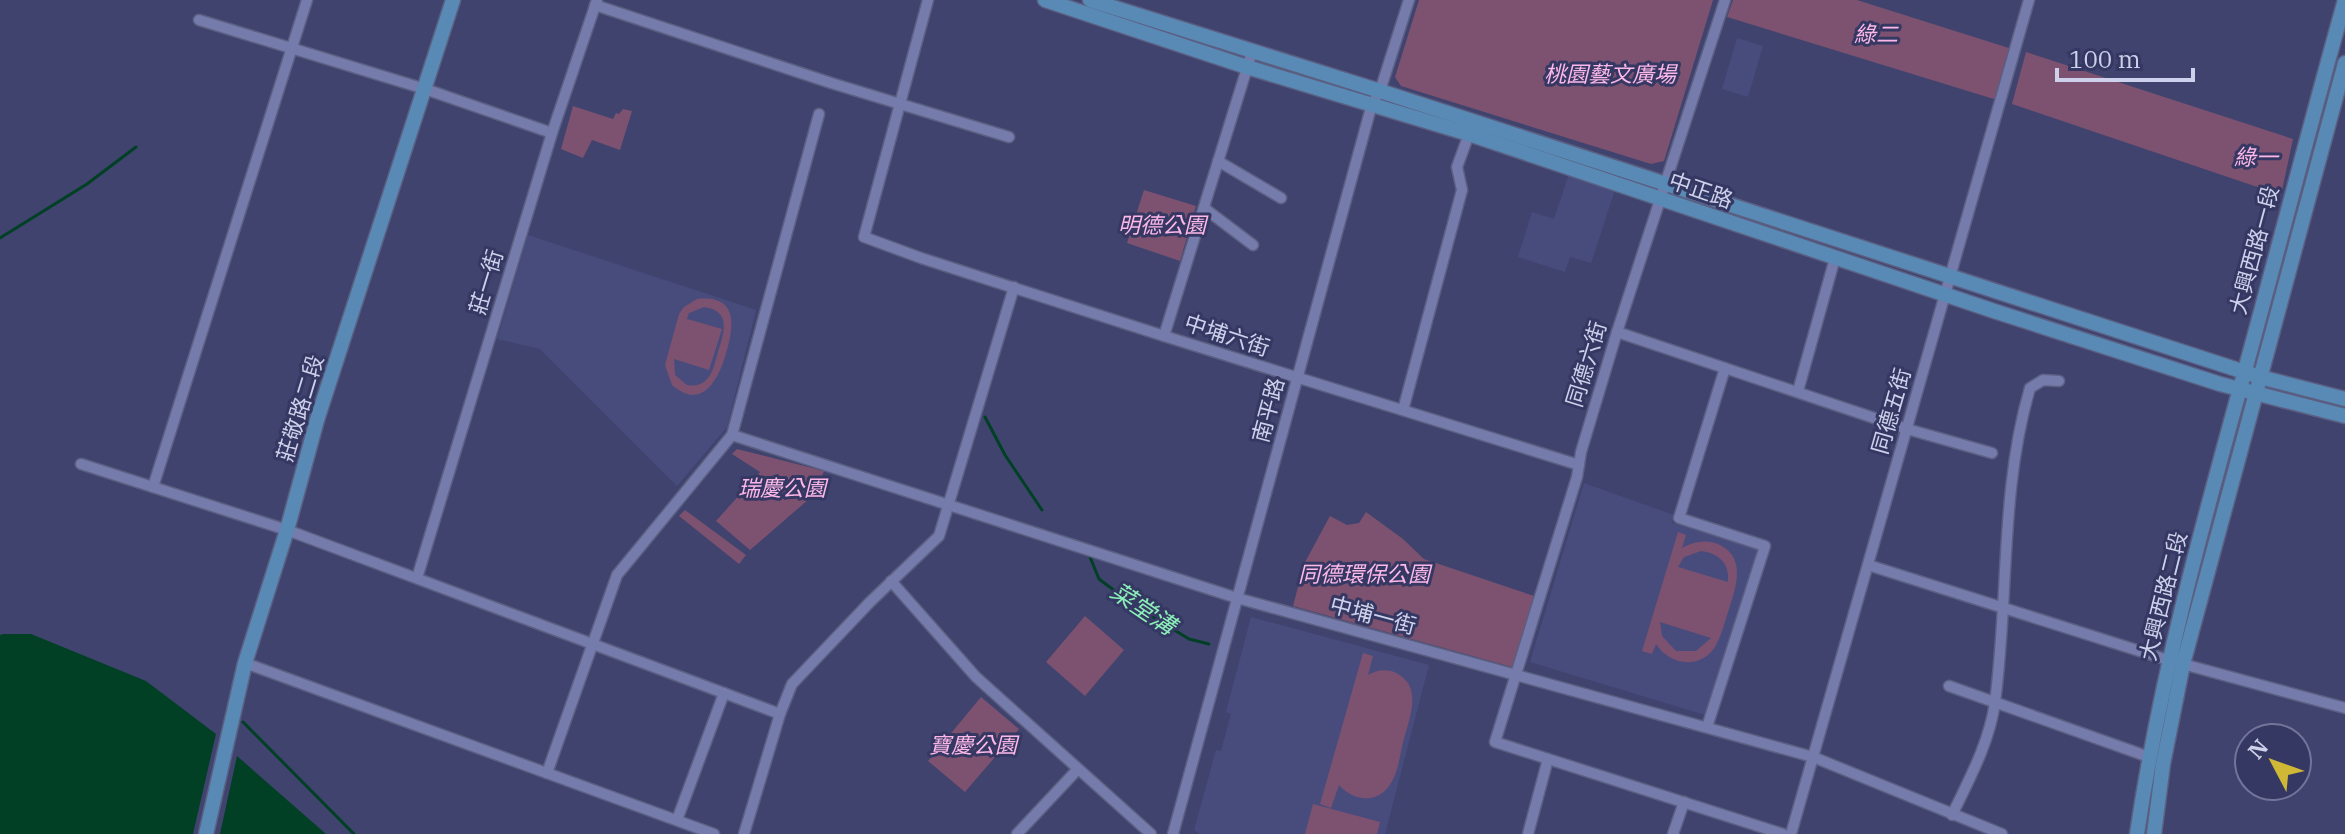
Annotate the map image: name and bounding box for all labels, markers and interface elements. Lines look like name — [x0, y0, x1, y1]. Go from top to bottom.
park label: 綠二 — [1854, 19, 1899, 48]
scale bar — [2057, 32, 2193, 82]
text: 100 m — [2069, 43, 2141, 75]
park label: 桃園藝文廣場 — [1544, 59, 1679, 88]
park label: 綠一 — [2234, 142, 2280, 171]
street label: 中正路 — [1665, 165, 1737, 214]
street label: 大興西路一段 — [2222, 182, 2285, 317]
park label: 明德公園 — [1118, 210, 1209, 239]
street label: 莊一街 — [462, 246, 509, 318]
street label: 中埔六街 — [1181, 307, 1273, 362]
street label: 同德六街 — [1559, 318, 1612, 410]
street label: 莊敬路二段 — [270, 351, 329, 465]
street label: 同德五街 — [1864, 365, 1917, 457]
street label: 南平路 — [1245, 374, 1290, 446]
park label: 瑞慶公園 — [738, 473, 829, 502]
street label: 大興西路二段 — [2132, 528, 2193, 663]
park label: 同德環保公園 — [1298, 559, 1433, 588]
water label: 菜堂溝 — [1105, 575, 1185, 643]
street label: 中埔一街 — [1327, 589, 1419, 640]
north arrow — [2233, 722, 2313, 802]
park label: 寶慶公園 — [929, 730, 1020, 759]
text: N — [2241, 732, 2274, 765]

